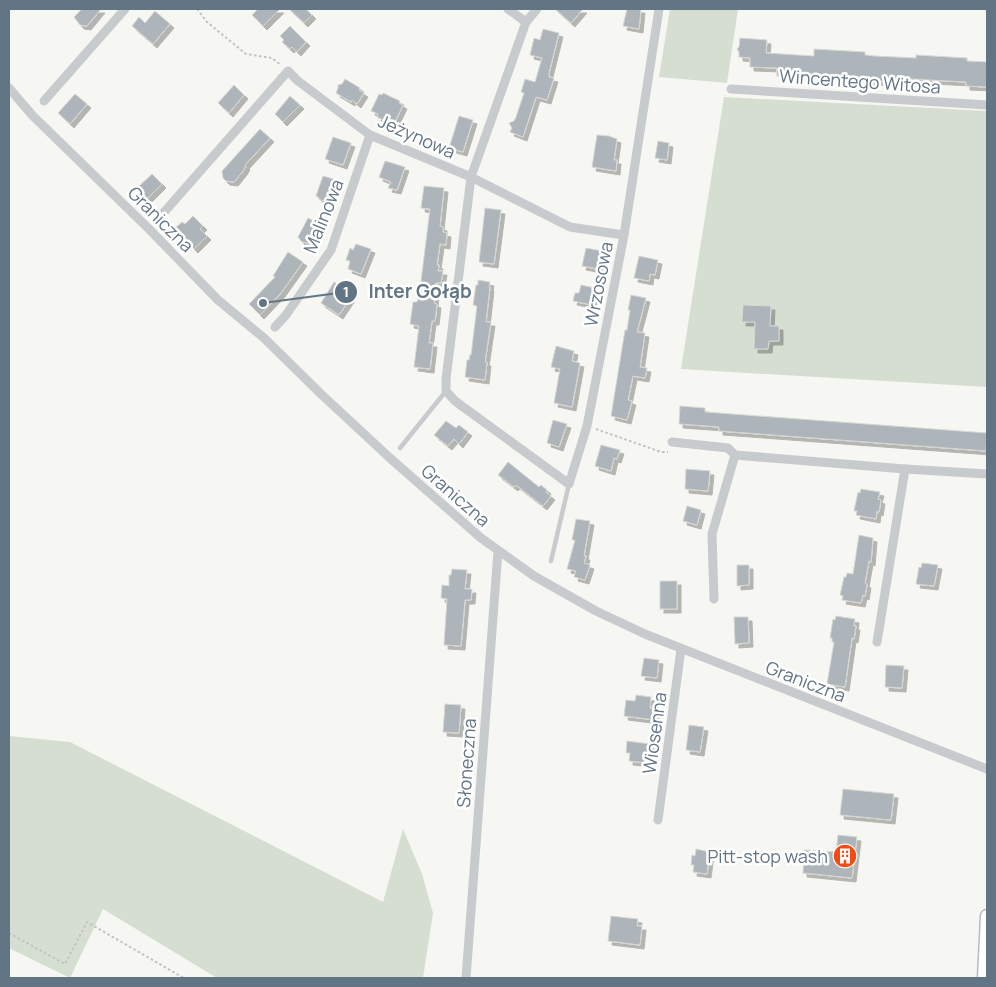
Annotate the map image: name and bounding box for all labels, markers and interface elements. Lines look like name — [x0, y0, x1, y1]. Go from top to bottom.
street label: Wincentego Witosa — [778, 63, 942, 99]
street label: Jeżynowa — [375, 108, 459, 164]
street label: Malinowa — [297, 175, 349, 257]
street label: Graniczna — [123, 181, 199, 257]
street label: Wrzosowa — [578, 240, 618, 328]
callout: Inter Gołąb — [334, 275, 482, 309]
text: Inter Gołąb — [368, 278, 472, 304]
text: 1 — [343, 281, 349, 302]
street label: Graniczna — [416, 458, 496, 532]
street label: Graniczna — [763, 655, 849, 707]
street label: Wiosenna — [636, 691, 672, 775]
street label: Słoneczna — [451, 718, 481, 808]
building icon: Pitt-stop wash — [832, 843, 858, 869]
place label: Pitt-stop wash — [707, 844, 828, 868]

